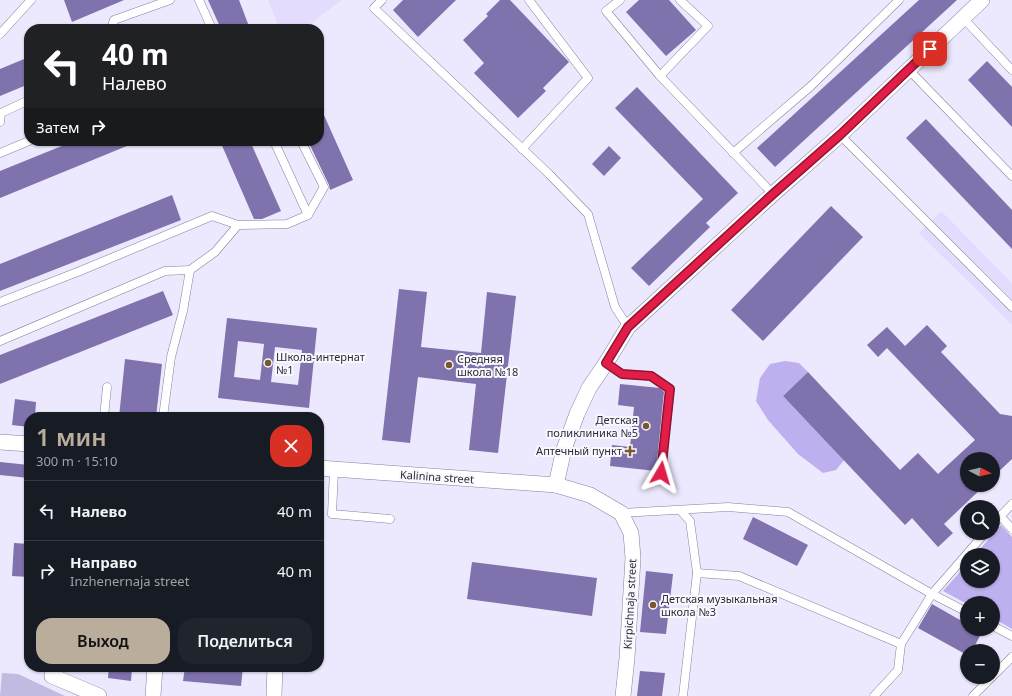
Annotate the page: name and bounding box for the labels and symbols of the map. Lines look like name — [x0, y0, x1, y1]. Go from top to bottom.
pin — [913, 32, 947, 66]
place label: Школа-интернат №1 — [276, 349, 365, 377]
place label: Средняя школа №18 — [457, 351, 518, 379]
marker: Школа-интернат №1 — [263, 358, 273, 368]
marker: Средняя школа №18 — [444, 360, 454, 370]
place label: Детская поликлиника №5 — [547, 412, 638, 440]
marker: Детская поликлиника №5 — [641, 421, 651, 431]
place label: Аптечный пункт — [536, 443, 622, 458]
marker: Аптечный пункт — [625, 446, 635, 456]
position arrow — [640, 452, 682, 494]
north arrow — [960, 452, 1000, 492]
street label: Kalinina street — [400, 466, 475, 487]
street label: Kirpichnaja street — [620, 558, 639, 650]
place label: Детская музыкальная школа №3 — [661, 591, 778, 619]
marker: Детская музыкальная школа №3 — [648, 600, 658, 610]

